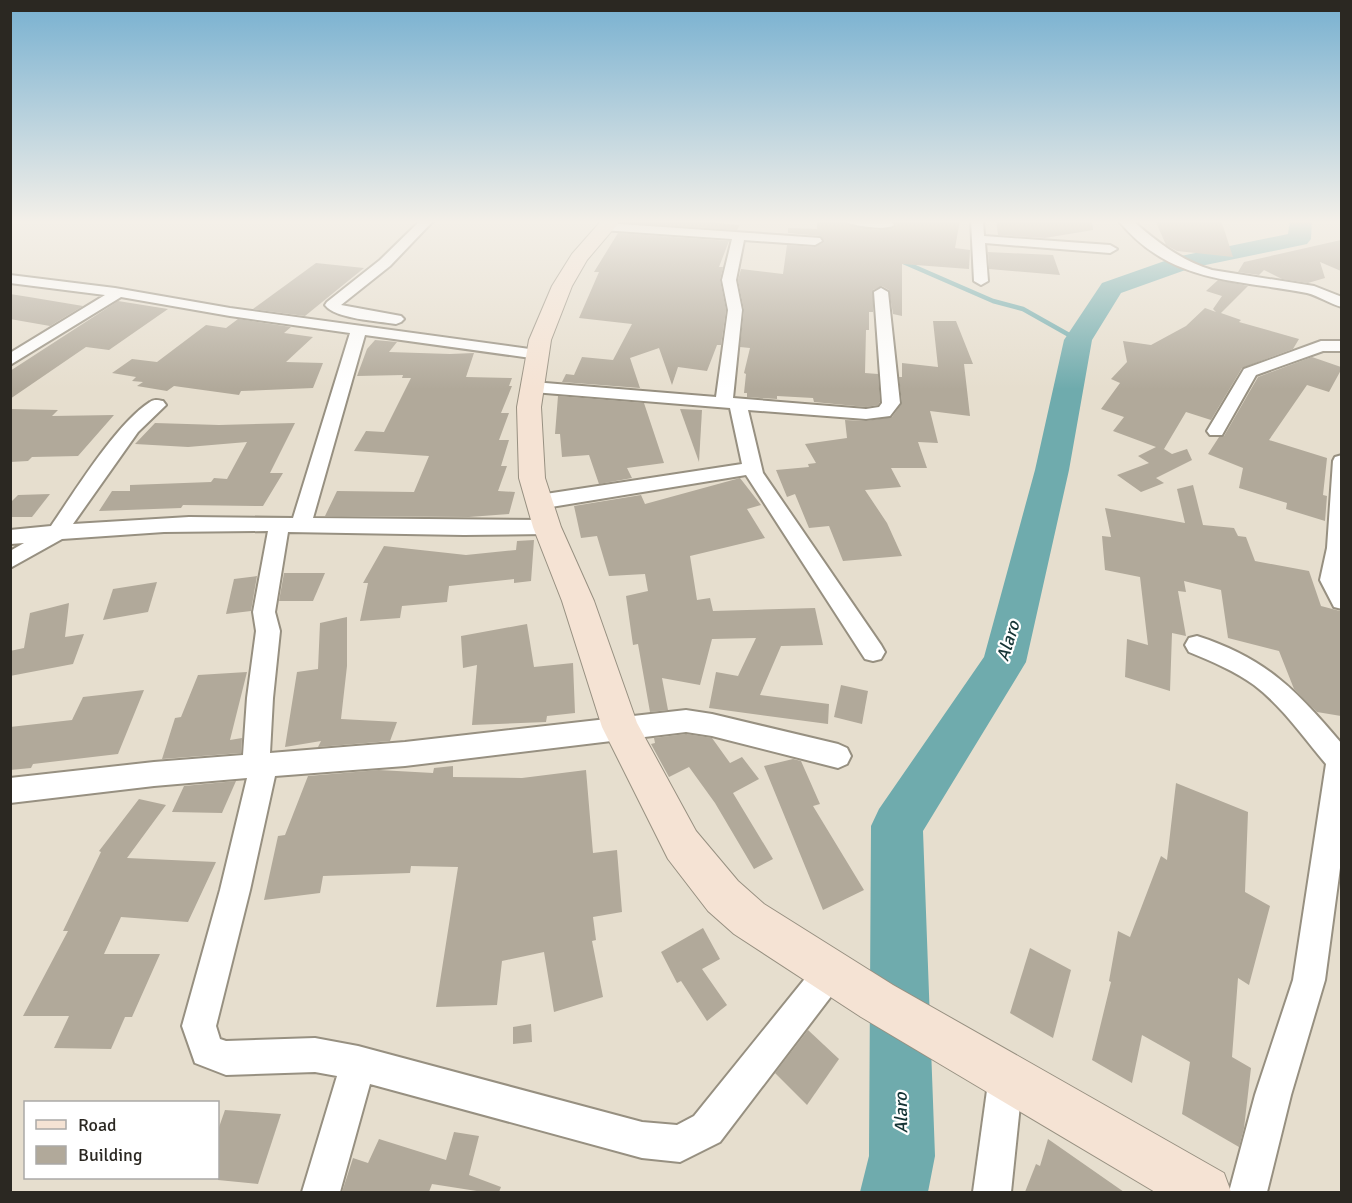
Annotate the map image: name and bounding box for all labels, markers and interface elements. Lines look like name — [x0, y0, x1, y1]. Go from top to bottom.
water label: Alaro — [991, 617, 1025, 664]
water label: Alaro — [890, 1091, 912, 1134]
legend — [24, 1101, 219, 1179]
text: Road — [78, 1114, 117, 1136]
text: Building — [78, 1144, 142, 1166]

